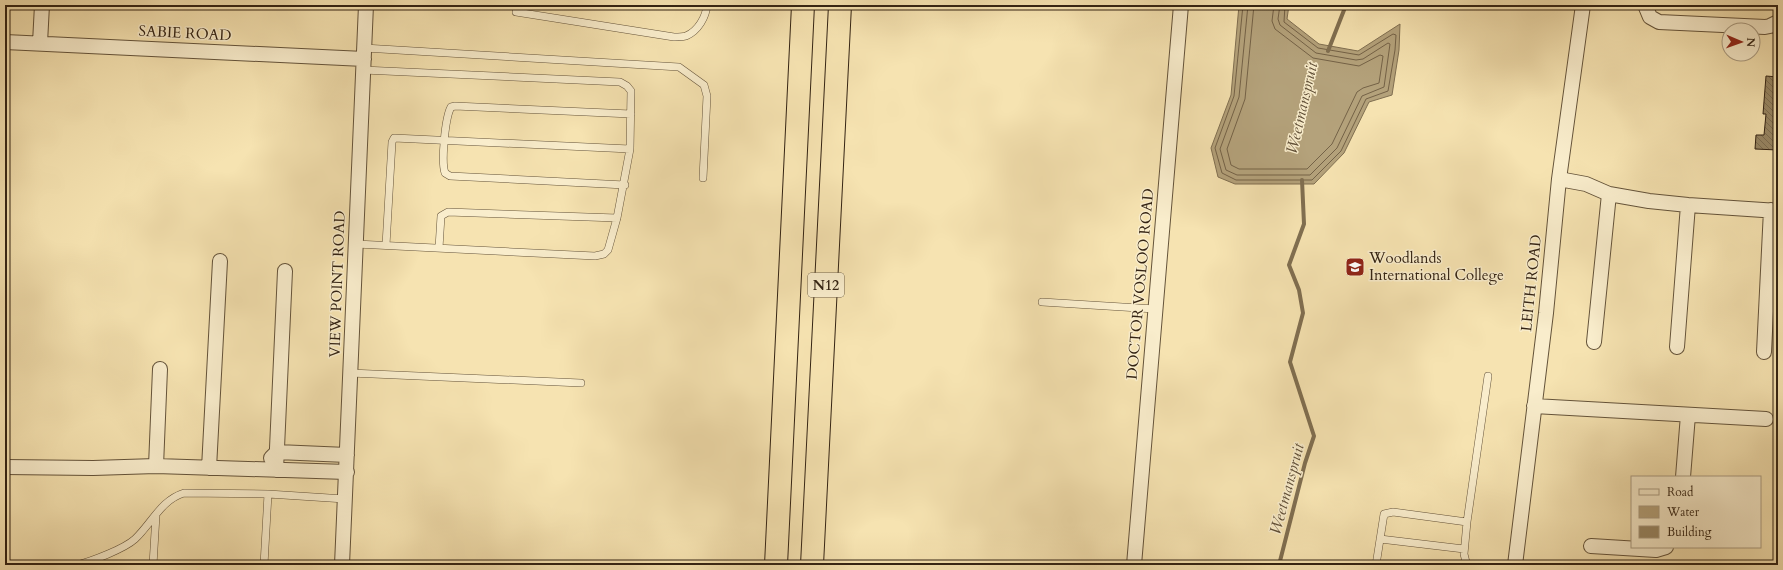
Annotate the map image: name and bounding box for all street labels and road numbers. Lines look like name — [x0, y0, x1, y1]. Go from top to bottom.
street label: SABIE ROAD — [138, 21, 232, 45]
street label: DOCTOR VOSLOO ROAD — [1122, 188, 1158, 380]
street label: VIEW POINT ROAD — [324, 210, 350, 358]
street label: LEITH ROAD — [1516, 234, 1546, 332]
road number: N12 — [808, 273, 844, 297]

